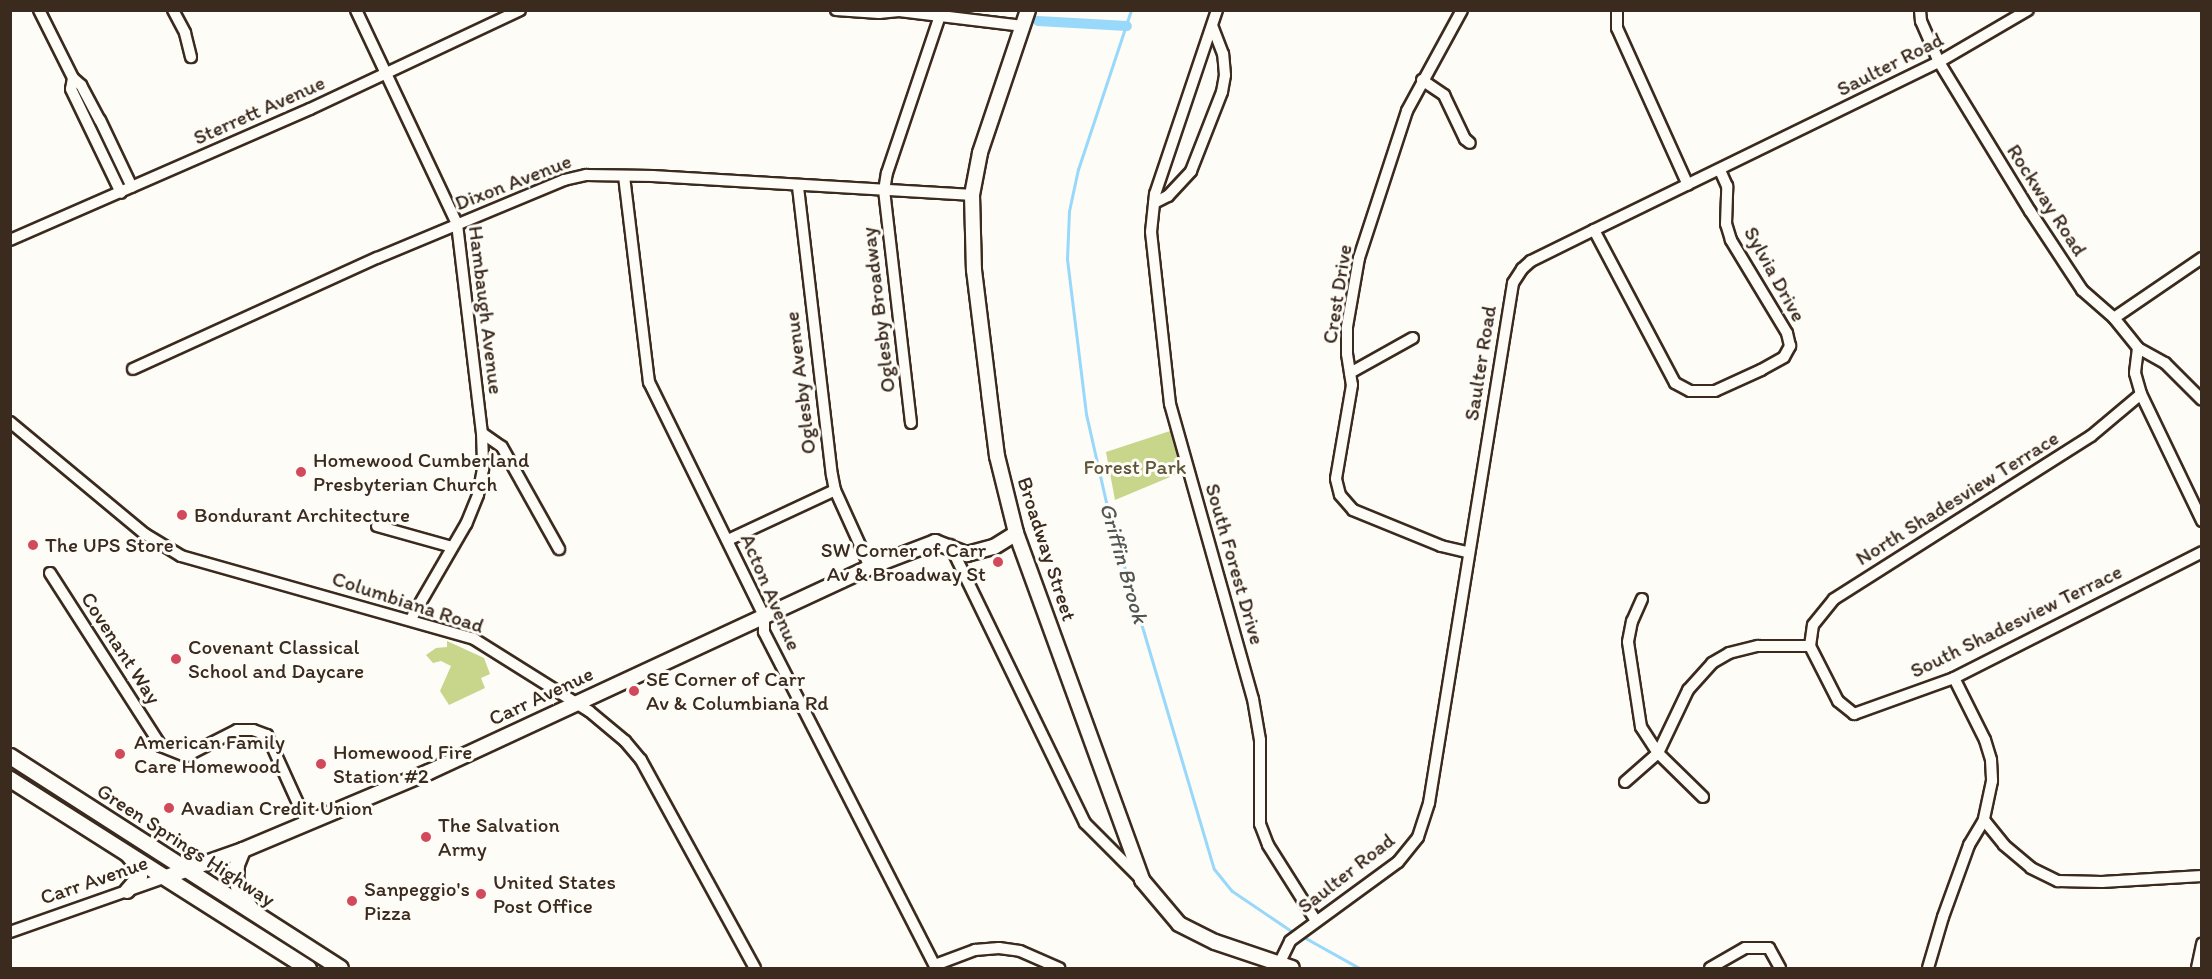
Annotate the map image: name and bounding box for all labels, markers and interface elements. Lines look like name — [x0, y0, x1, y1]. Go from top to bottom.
street label: Saulter Road — [1832, 26, 1948, 102]
street label: Sterrett Avenue — [189, 70, 329, 150]
street label: Rockway Road — [2001, 139, 2093, 261]
street label: Dixon Avenue — [452, 148, 574, 216]
street label: Sylvia Drive — [1739, 222, 1811, 326]
street label: Hambaugh Avenue — [463, 225, 509, 395]
street label: Oglesby Broadway — [855, 226, 901, 394]
street label: Crest Drive — [1317, 242, 1357, 346]
street label: Saulter Road — [1458, 304, 1502, 422]
street label: Oglesby Avenue — [779, 311, 821, 455]
street label: North Shadesview Terrace — [1852, 426, 2062, 570]
place label: Homewood Cumberland Presbyterian Church — [313, 447, 529, 497]
park label: Forest Park — [1084, 454, 1186, 480]
marker: Homewood Cumberland Presbyterian Church — [294, 465, 308, 479]
street label: Broadway Street — [1012, 474, 1082, 624]
street label: South Forest Drive — [1200, 481, 1270, 647]
water label: Griffin Brook — [1094, 500, 1154, 626]
place label: Bondurant Architecture — [194, 502, 410, 528]
marker: Bondurant Architecture — [175, 508, 189, 522]
street label: Acton Avenue — [735, 530, 807, 654]
place label: The UPS Store — [45, 532, 174, 558]
place label: SW Corner of Carr Av & Broadway St — [821, 537, 986, 587]
marker: The UPS Store — [26, 538, 40, 552]
marker: SW Corner of Carr Av & Broadway St — [991, 555, 1005, 569]
street label: South Shadesview Terrace — [1906, 559, 2126, 683]
street label: Columbiana Road — [329, 566, 487, 638]
street label: Covenant Way — [75, 587, 167, 709]
place label: Covenant Classical School and Daycare — [188, 634, 364, 684]
marker: Covenant Classical School and Daycare — [169, 652, 183, 666]
street label: Carr Avenue — [485, 661, 597, 731]
place label: SE Corner of Carr Av & Columbiana Rd — [646, 666, 829, 716]
marker: SE Corner of Carr Av & Columbiana Rd — [627, 684, 641, 698]
place label: American Family Care Homewood — [134, 729, 286, 779]
place label: Homewood Fire Station #2 — [333, 739, 472, 789]
marker: American Family Care Homewood — [111, 745, 129, 763]
marker: Homewood Fire Station #2 — [314, 757, 328, 771]
street label: Green Springs Highway — [92, 778, 280, 912]
place label: Avadian Credit Union — [181, 795, 373, 821]
marker: Avadian Credit Union — [162, 801, 176, 815]
place label: The Salvation Army — [438, 812, 560, 862]
street label: Saulter Road — [1292, 827, 1400, 919]
marker: The Salvation Army — [419, 830, 433, 844]
street label: Carr Avenue — [37, 850, 151, 910]
place label: United States Post Office — [493, 869, 616, 919]
place label: Sanpeggio's Pizza — [364, 876, 470, 926]
marker: United States Post Office — [474, 887, 488, 901]
marker: Sanpeggio's Pizza — [345, 894, 359, 908]

